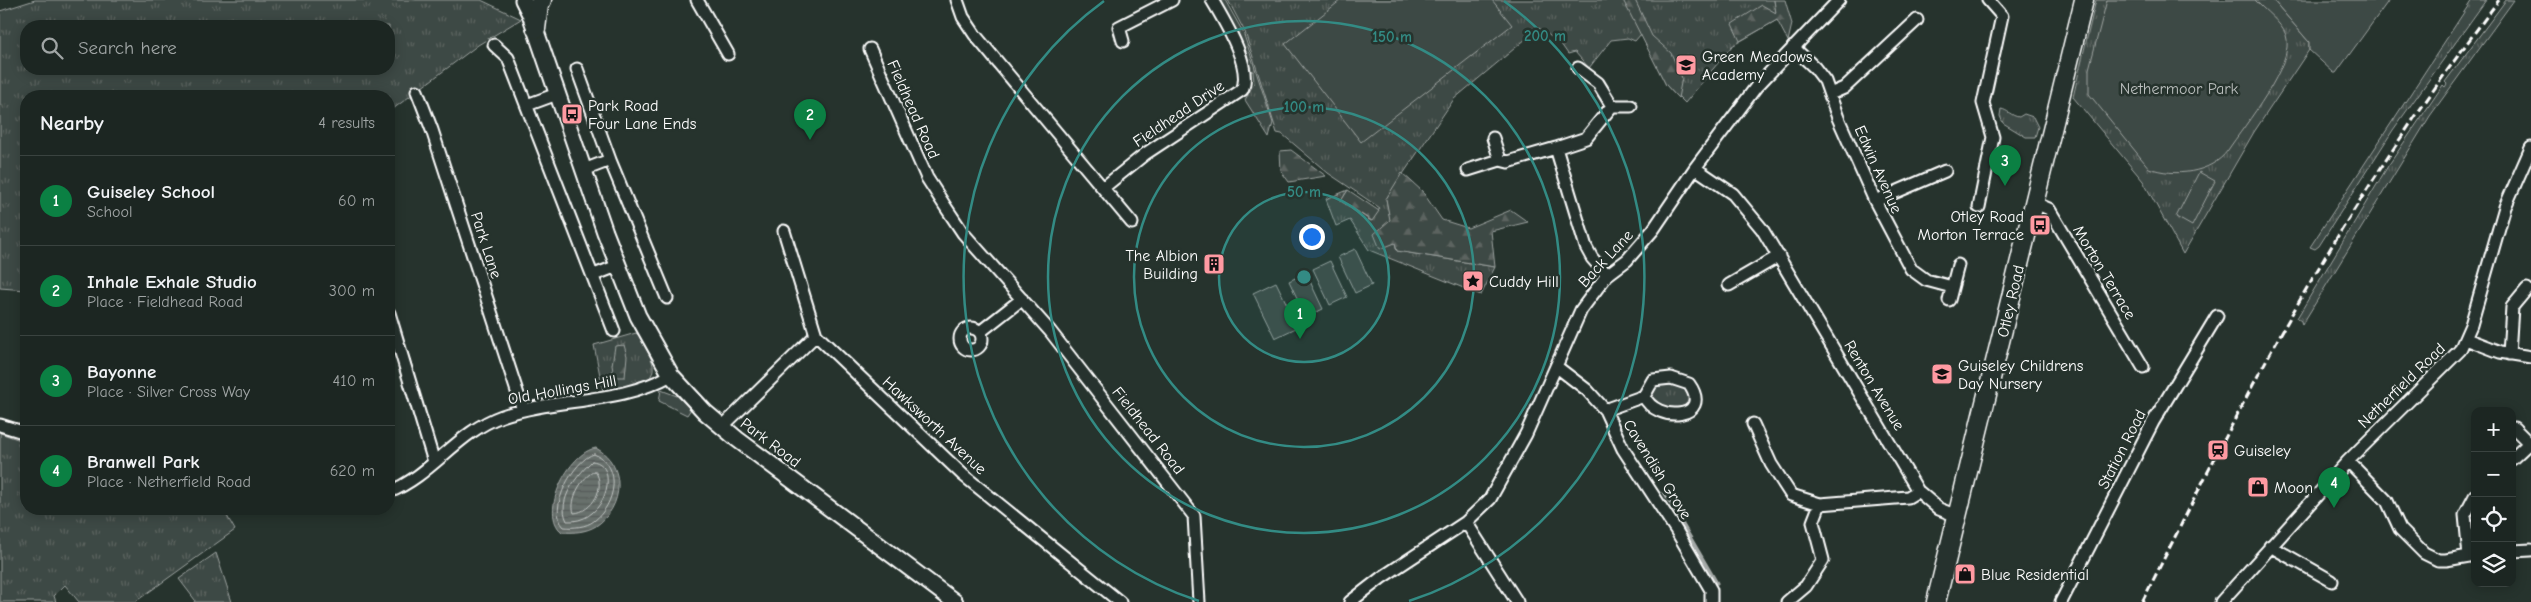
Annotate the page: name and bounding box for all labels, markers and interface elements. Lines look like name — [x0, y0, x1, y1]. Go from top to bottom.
search box — [20, 20, 395, 75]
text: 200 m — [1524, 27, 1566, 45]
text: 150 m — [1372, 28, 1412, 46]
icon: search — [38, 34, 66, 62]
text: Search here — [78, 37, 177, 59]
place label: Green Meadows Academy — [1702, 48, 1813, 84]
school or university icon: Green Meadows Academy — [1674, 53, 1698, 77]
street label: Fieldhead Road — [883, 57, 943, 162]
street label: Fieldhead Drive — [1130, 77, 1228, 151]
park label: Nethermoor Park — [2120, 80, 2239, 98]
place label: Park Road Four Lane Ends — [588, 97, 697, 133]
text: 100 m — [1284, 98, 1324, 116]
pin: 2 — [794, 99, 826, 140]
bus stop icon: Park Road Four Lane Ends — [560, 102, 584, 126]
text: Nearby — [40, 111, 104, 135]
text: 4 results — [318, 114, 375, 132]
street label: Edwin Avenue — [1851, 123, 1905, 216]
pin: 3 — [1989, 145, 2021, 186]
text: Guiseley School — [87, 181, 215, 203]
text: 50 m — [1287, 183, 1321, 201]
text: 1 — [53, 192, 59, 210]
text: 60 m — [338, 192, 375, 210]
text: School — [87, 203, 133, 221]
place label: Otley Road Morton Terrace — [1918, 208, 2024, 244]
street label: Park Lane — [467, 210, 505, 281]
bus stop icon: Otley Road Morton Terrace — [2028, 213, 2052, 237]
street label: Morton Terrace — [2069, 222, 2139, 323]
your location — [1299, 224, 1325, 250]
street label: Back Lane — [1575, 226, 1637, 291]
place label: The Albion Building — [1125, 247, 1198, 283]
building icon: The Albion Building — [1202, 252, 1226, 276]
street label: Otley Road — [1994, 263, 2028, 339]
centre of rings — [1295, 268, 1313, 286]
place icon: Cuddy Hill — [1461, 269, 1485, 293]
text: Inhale Exhale Studio — [87, 271, 257, 293]
place label: Cuddy Hill — [1489, 273, 1559, 291]
text: 2 — [52, 282, 60, 300]
text: 300 m — [329, 282, 375, 300]
text: Place · Fieldhead Road — [87, 293, 243, 311]
pin: 1 — [1284, 298, 1316, 339]
street label: Renton Avenue — [1840, 337, 1908, 434]
street label: Netherfield Road — [2354, 340, 2449, 432]
place label: Guiseley Childrens Day Nursery — [1958, 357, 2084, 393]
text: Bayonne — [87, 361, 156, 383]
school or university icon: Guiseley Childrens Day Nursery — [1930, 362, 1954, 386]
text: 3 — [52, 372, 60, 390]
text: 410 m — [333, 372, 375, 390]
street label: Old Hollings Hill — [507, 372, 618, 408]
street label: Hawksworth Avenue — [879, 373, 990, 478]
text: Place · Silver Cross Way — [87, 383, 250, 401]
street label: Fieldhead Road — [1108, 383, 1188, 478]
street label: Station Road — [2094, 407, 2150, 492]
map controls — [2471, 407, 2516, 587]
button: + — [2471, 407, 2516, 452]
street label: Park Road — [737, 414, 804, 471]
street label: Cavendish Grove — [1619, 416, 1695, 523]
station icon: Guiseley — [2206, 438, 2230, 462]
place label: Guiseley — [2234, 442, 2291, 460]
text: Branwell Park — [87, 451, 200, 473]
button: − — [2471, 452, 2516, 497]
text: 4 — [52, 462, 60, 480]
text: 620 m — [330, 462, 375, 480]
pin: 4 — [2318, 467, 2350, 508]
text: Place · Netherfield Road — [87, 473, 251, 491]
shop icon: Moon — [2246, 475, 2270, 499]
place label: Moon — [2274, 479, 2313, 497]
button: locate — [2471, 497, 2516, 542]
button: layers — [2471, 542, 2516, 587]
shop icon: Blue Residential — [1953, 562, 1977, 586]
place label: Blue Residential — [1981, 566, 2089, 584]

